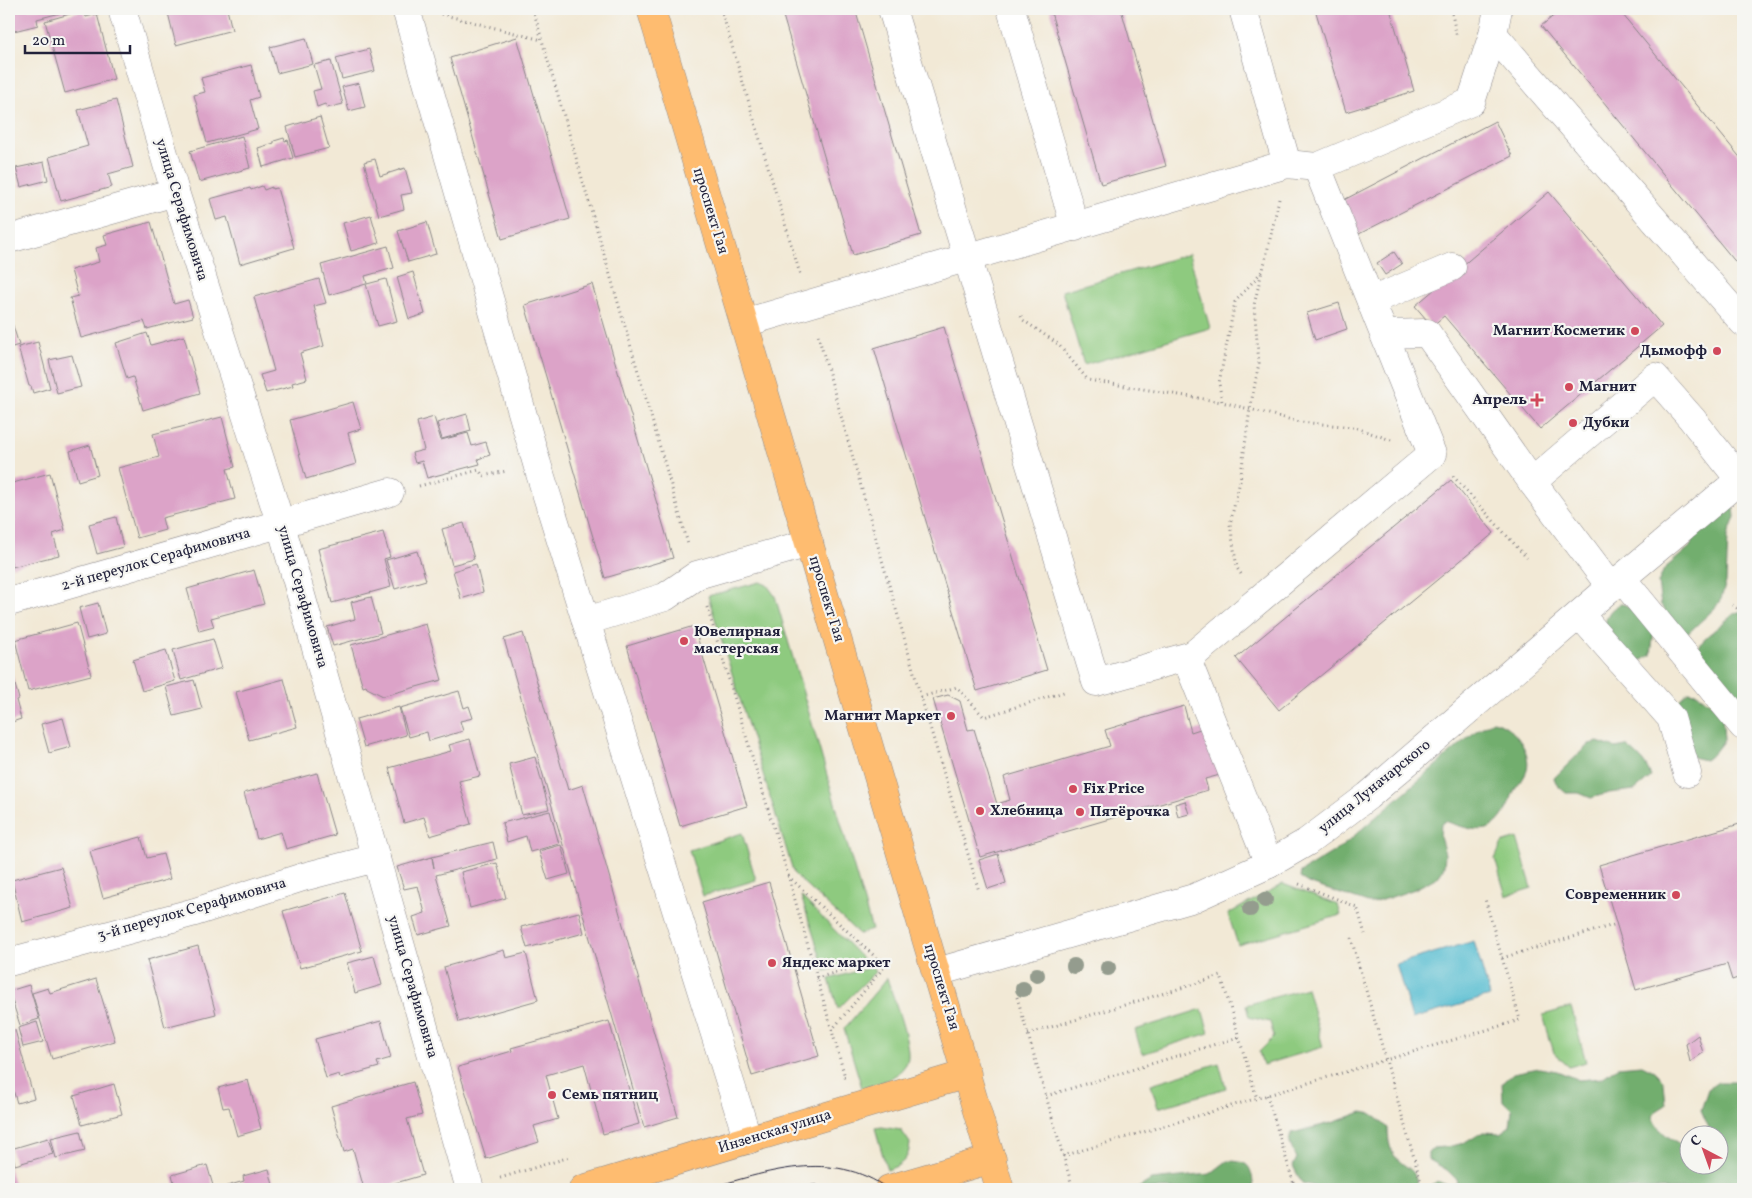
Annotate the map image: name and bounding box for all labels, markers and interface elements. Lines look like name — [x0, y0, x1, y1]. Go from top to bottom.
scale bar — [25, 22, 130, 54]
text: 20 m — [32, 31, 65, 52]
street label: улица Серафимовича — [149, 136, 213, 284]
street label: проспект Гая — [687, 165, 733, 257]
place label: Магнит Косметик — [1493, 321, 1625, 342]
marker: Магнит Косметик — [1629, 325, 1641, 337]
place label: Дымофф — [1640, 341, 1707, 362]
marker: Дымофф — [1711, 345, 1723, 357]
place label: Магнит — [1579, 377, 1637, 398]
marker: Магнит — [1563, 381, 1575, 393]
place label: Апрель — [1472, 390, 1527, 411]
marker: Апрель — [1531, 394, 1543, 406]
place label: Дубки — [1583, 413, 1630, 434]
marker: Дубки — [1567, 417, 1579, 429]
street label: 2-й переулок Серафимовича — [59, 523, 253, 597]
street label: улица Серафимовича — [272, 523, 332, 671]
street label: проспект Гая — [803, 553, 849, 645]
place label: Ювелирная мастерская — [694, 622, 781, 660]
marker: Ювелирная мастерская — [678, 635, 690, 647]
place label: Магнит Маркет — [824, 706, 942, 727]
marker: Магнит Маркет — [945, 710, 957, 722]
street label: улица Луначарского — [1314, 735, 1436, 839]
place label: Fix Price — [1083, 779, 1145, 800]
marker: Fix Price — [1067, 783, 1079, 795]
place label: Хлебница — [990, 801, 1063, 822]
place label: Пятёрочка — [1090, 802, 1170, 823]
marker: Хлебница — [974, 805, 986, 817]
marker: Пятёрочка — [1074, 806, 1086, 818]
street label: 3-й переулок Серафимовича — [95, 873, 289, 947]
place label: Современник — [1565, 885, 1666, 906]
marker: Современник — [1670, 889, 1682, 901]
street label: улица Серафимовича — [382, 913, 442, 1061]
street label: проспект Гая — [918, 941, 964, 1033]
place label: Яндекс маркет — [782, 953, 891, 974]
marker: Яндекс маркет — [766, 957, 778, 969]
place label: Семь пятниц — [562, 1085, 658, 1106]
marker: Семь пятниц — [546, 1089, 558, 1101]
street label: Инзенская улица — [716, 1105, 834, 1159]
north arrow — [1680, 1126, 1730, 1176]
text: С — [1687, 1131, 1706, 1151]

